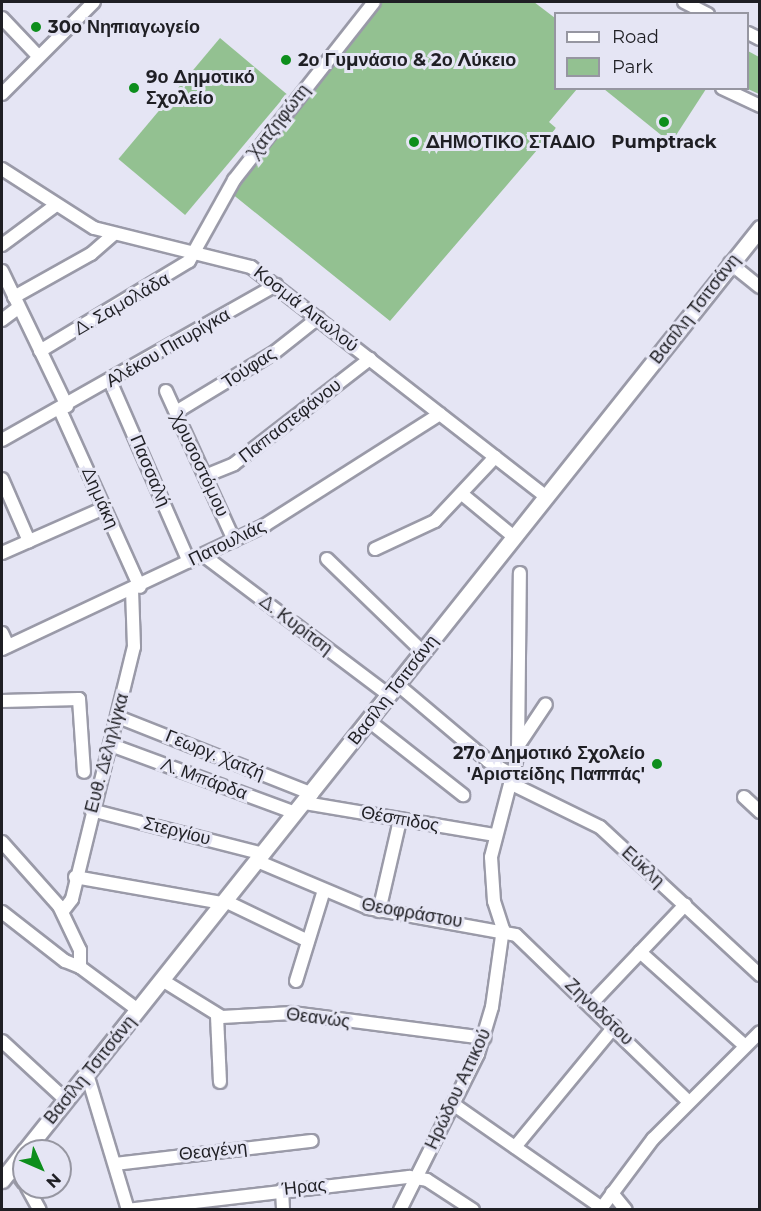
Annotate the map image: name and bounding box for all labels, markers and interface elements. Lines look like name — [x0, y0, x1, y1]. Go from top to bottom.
legend — [554, 12, 749, 90]
place label: 30ο Νηπιαγωγείο — [48, 16, 200, 38]
marker: 30ο Νηπιαγωγείο — [29, 20, 43, 34]
text: Road — [612, 26, 659, 48]
place label: 2ο Γυμνάσιο & 2ο Λύκειο — [298, 49, 516, 71]
marker: 2ο Γυμνάσιο & 2ο Λύκειο — [279, 53, 293, 67]
text: Park — [612, 56, 653, 78]
place label: 9ο Δημοτικό Σχολείο — [146, 67, 255, 110]
street label: Χατζηφώτη — [244, 80, 314, 162]
marker: 9ο Δημοτικό Σχολείο — [127, 81, 141, 95]
marker: Pumptrack — [657, 115, 671, 129]
place label: ΔΗΜΟΤΙΚΟ ΣΤΑΔΙΟ — [426, 131, 595, 153]
place label: Pumptrack — [611, 131, 717, 153]
marker: ΔΗΜΟΤΙΚΟ ΣΤΑΔΙΟ — [407, 135, 421, 149]
street label: Βασίλη Τσιτσάνη — [645, 250, 745, 368]
street label: Κοσμά Αιτωλού — [249, 261, 363, 357]
street label: Δ. Σαμολάδα — [71, 268, 173, 340]
street label: Αλέκου Πιτυρίγκα — [102, 304, 234, 392]
street label: Τούφας — [218, 343, 280, 393]
street label: Παπαστεφάνου — [235, 374, 345, 468]
street label: Χρυσοστόμου — [167, 410, 233, 520]
street label: Πασσαλή — [125, 432, 175, 510]
street label: Δημάκη — [77, 464, 123, 532]
street label: Πατουλιάς — [185, 515, 269, 571]
street label: Δ. Κυρίτση — [255, 590, 337, 660]
street label: Βασίλη Τσιτσάνη — [343, 631, 443, 749]
street label: Ευθ. Δεληλίγκα — [81, 691, 133, 815]
street label: Γεωργ. Χατζή — [162, 725, 268, 785]
place label: 27ο Δημοτικό Σχολείο 'Αριστείδης Παππάς' — [453, 743, 645, 786]
street label: Λ. Μπάρδα — [158, 753, 250, 805]
marker: 27ο Δημοτικό Σχολείο 'Αριστείδης Παππάς' — [650, 757, 664, 771]
street label: Θέσπιδος — [359, 802, 441, 836]
street label: Στεργίου — [141, 812, 213, 850]
street label: Εύκλη — [617, 842, 669, 892]
street label: Θεοφράστου — [360, 893, 464, 933]
street label: Ζηνοδότου — [560, 974, 638, 1050]
street label: Θεανώς — [285, 1003, 351, 1033]
street label: Βασίλη Τσιτσάνη — [40, 1011, 140, 1129]
street label: Ηρώδου Αττικού — [421, 1025, 495, 1153]
street label: Θεαγένη — [178, 1137, 248, 1165]
north arrow — [12, 1139, 72, 1199]
text: N — [42, 1169, 65, 1192]
street label: Ήρας — [281, 1174, 327, 1200]

